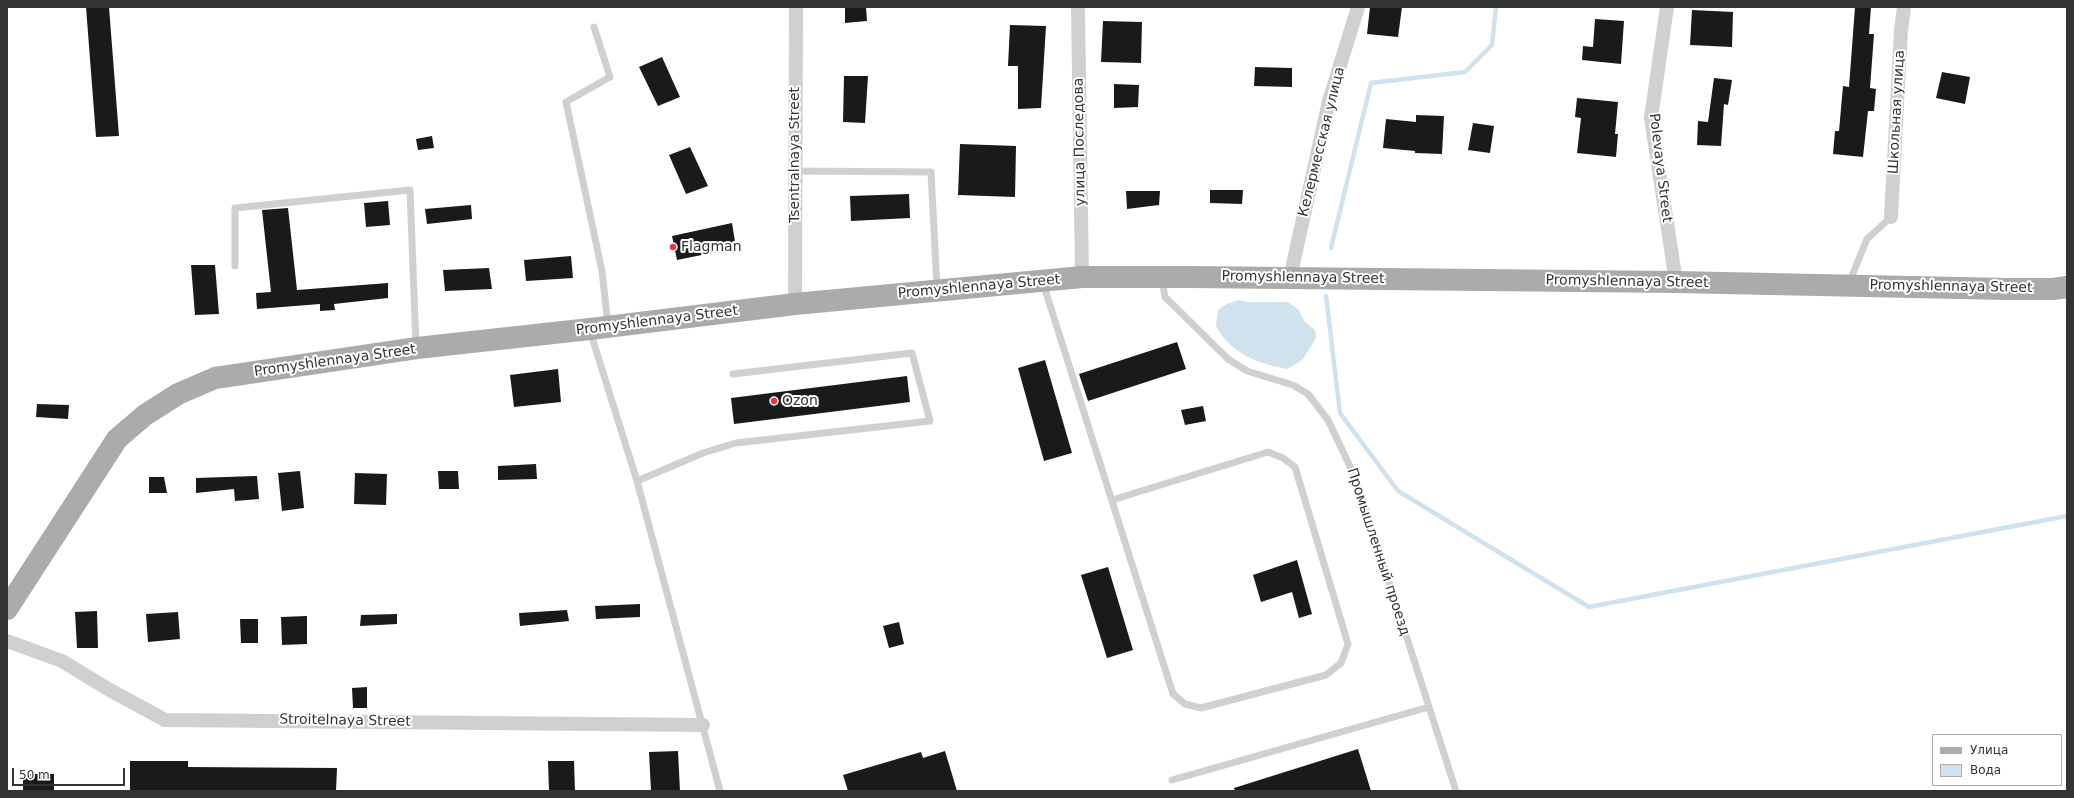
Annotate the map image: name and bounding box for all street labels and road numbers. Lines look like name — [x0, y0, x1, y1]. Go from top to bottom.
street label: Школьная улица — [1885, 50, 1909, 174]
street label: Келермесская улица — [1295, 65, 1349, 219]
street label: улица Последова — [1070, 78, 1090, 206]
street label: Tsentralnaya Street — [787, 87, 803, 223]
street label: Polevaya Street — [1645, 113, 1675, 223]
street label: Promyshlennaya Street — [1221, 268, 1385, 288]
street label: Promyshlennaya Street — [897, 272, 1061, 302]
street label: Promyshlennaya Street — [1545, 272, 1709, 292]
street label: Promyshlennaya Street — [1869, 277, 2033, 297]
street label: Promyshlennaya Street — [575, 303, 739, 339]
street label: Promyshlennaya Street — [253, 341, 417, 381]
street label: Промышленный проезд — [1343, 466, 1413, 638]
street label: Stroitelnaya Street — [279, 711, 411, 731]

